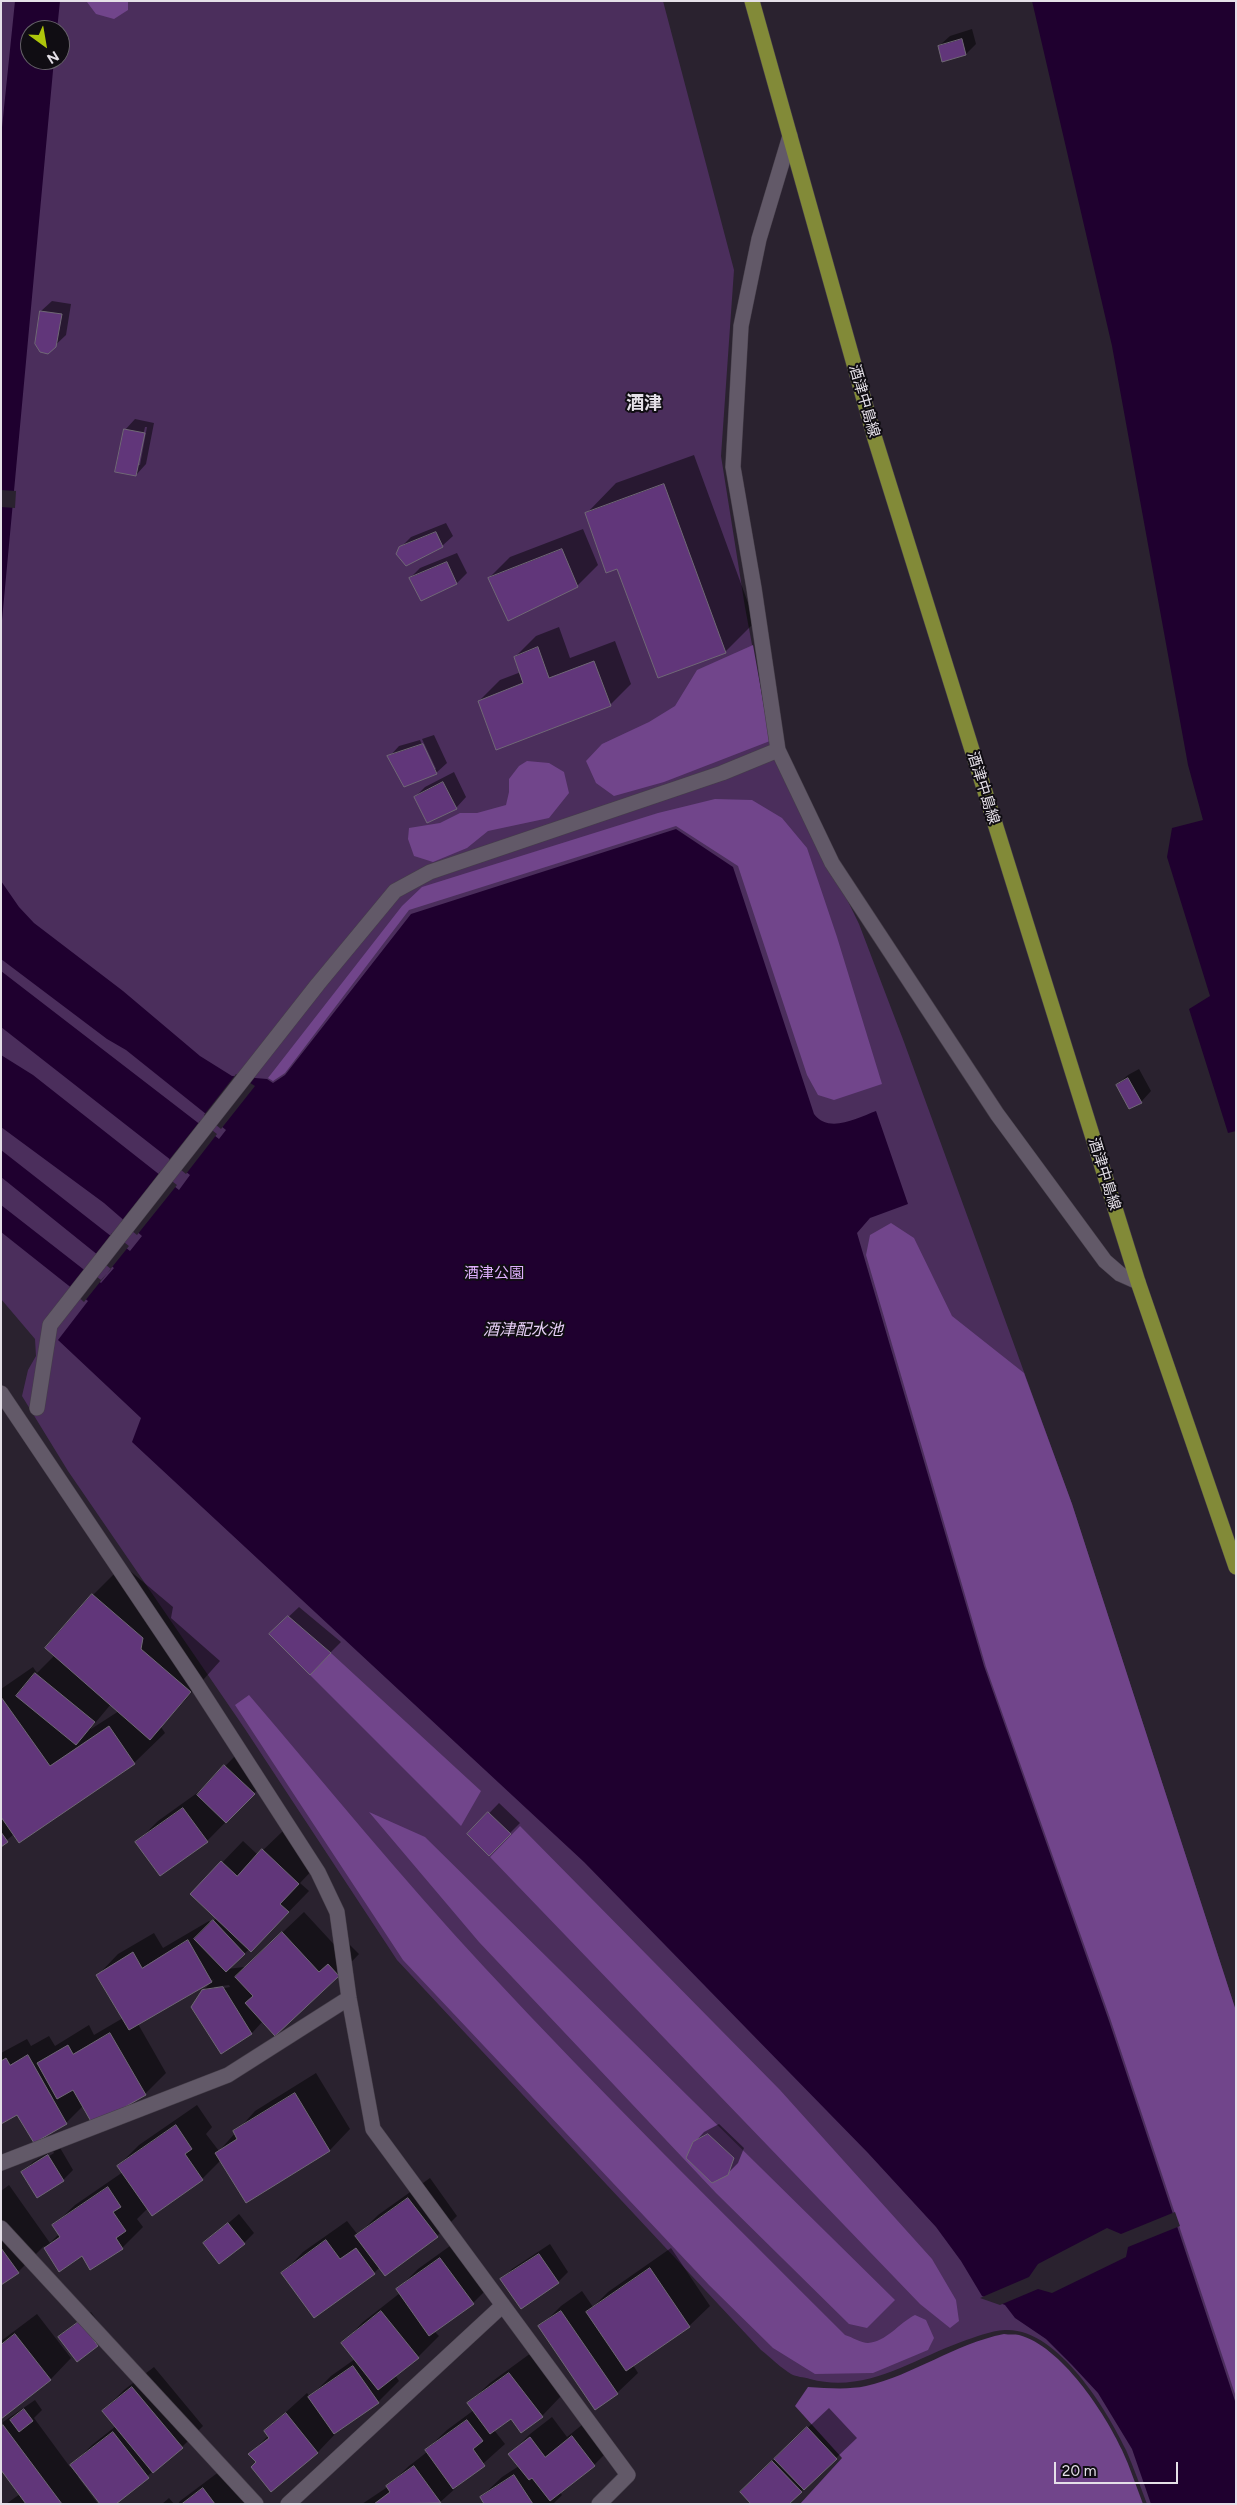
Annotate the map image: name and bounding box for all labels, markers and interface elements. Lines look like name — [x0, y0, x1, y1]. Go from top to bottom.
north arrow — [20, 20, 70, 70]
text: N — [44, 47, 62, 67]
street label: 酒津中島線 — [845, 362, 883, 440]
district label: 酒津 — [626, 393, 662, 415]
street label: 酒津中島線 — [963, 750, 1003, 826]
street label: 酒津中島線 — [1084, 1136, 1124, 1212]
park label: 酒津公園 — [464, 1265, 524, 1283]
water label: 酒津配水池 — [483, 1320, 563, 1340]
scale bar — [1057, 2452, 1181, 2484]
text: 20 m — [1062, 2462, 1096, 2480]

